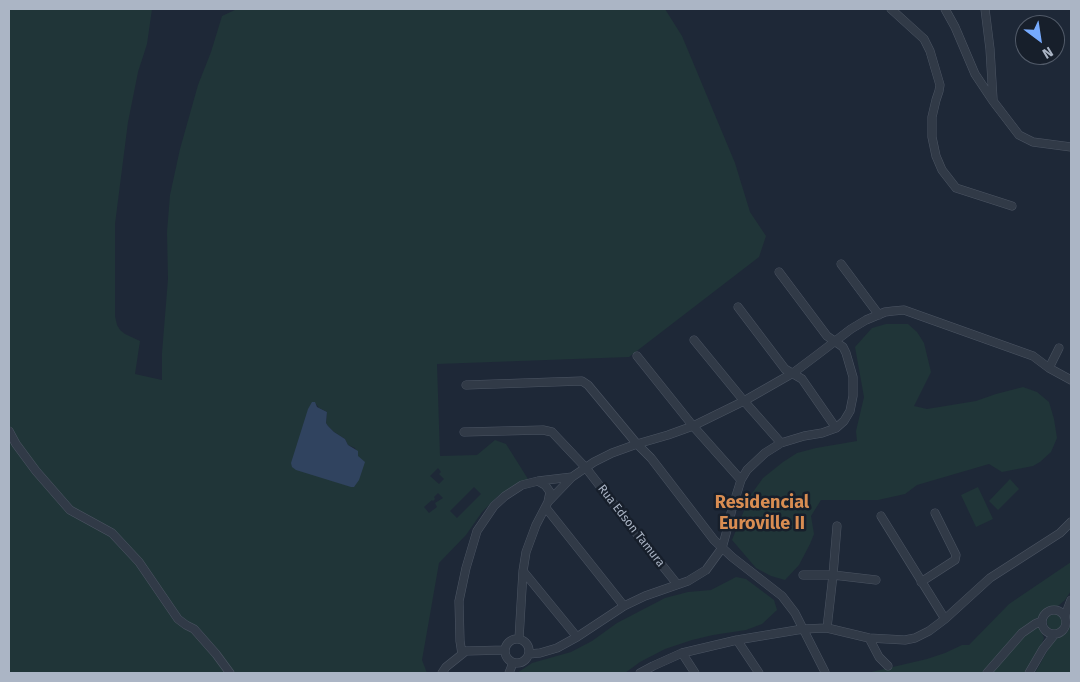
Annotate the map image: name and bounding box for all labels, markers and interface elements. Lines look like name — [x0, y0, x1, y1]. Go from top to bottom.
north arrow — [1015, 15, 1065, 65]
text: N — [1039, 43, 1056, 62]
street label: Rua Edson Tamura — [594, 482, 668, 570]
district label: Residencial Euroville II — [715, 492, 809, 534]

